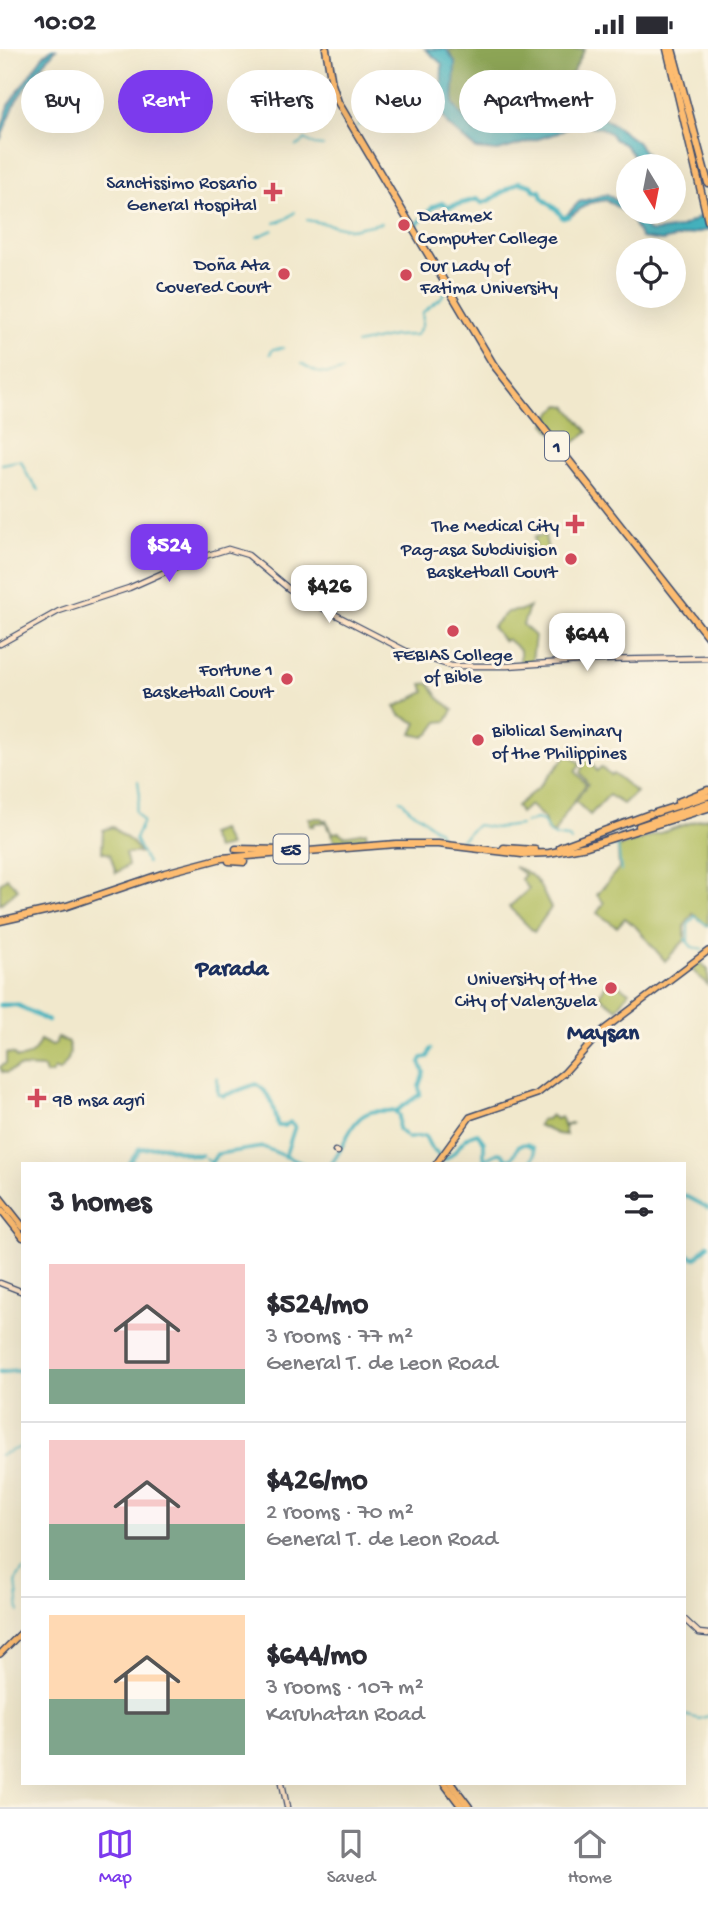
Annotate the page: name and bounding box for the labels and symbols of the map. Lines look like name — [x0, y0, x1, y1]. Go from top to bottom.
north arrow — [616, 154, 686, 224]
place label: Sanctissimo Rosario General Hospital — [106, 173, 257, 218]
marker: Sanctissimo Rosario General Hospital — [263, 182, 283, 202]
place label: Datamex Computer College — [416, 206, 558, 251]
marker: Datamex Computer College — [396, 217, 412, 233]
place label: Doña Ata Covered Court — [156, 255, 272, 300]
place label: Our Lady of Fatima University — [419, 256, 559, 301]
marker: Doña Ata Covered Court — [276, 266, 292, 282]
marker: Our Lady of Fatima University — [398, 267, 414, 283]
road number: 1 — [545, 431, 569, 461]
marker: The Medical City — [565, 514, 585, 534]
place label: The Medical City — [431, 516, 560, 539]
pin: $524 — [128, 525, 210, 584]
place label: Pag-asa Subdivision Basketball Court — [400, 540, 559, 585]
marker: Pag-asa Subdivision Basketball Court — [563, 551, 579, 567]
pin: $426 — [288, 565, 370, 625]
pin: $644 — [546, 613, 628, 673]
marker: FEBIAS College of Bible — [445, 623, 461, 639]
place label: FEBIAS College of Bible — [392, 645, 513, 690]
place label: Fortune 1 Basketball Court — [142, 660, 275, 705]
marker: Fortune 1 Basketball Court — [279, 671, 295, 687]
place label: Biblical Seminary of the Philippines — [491, 721, 627, 766]
marker: Biblical Seminary of the Philippines — [470, 732, 486, 748]
road number: E5 — [274, 835, 308, 863]
district label: Parada — [194, 957, 270, 984]
place label: University of the City of Valenzuela — [455, 969, 598, 1014]
marker: University of the City of Valenzuela — [603, 980, 619, 996]
district label: Maysan — [567, 1021, 640, 1048]
marker: 98 msa agri — [27, 1088, 47, 1108]
place label: 98 msa agri — [52, 1090, 145, 1113]

